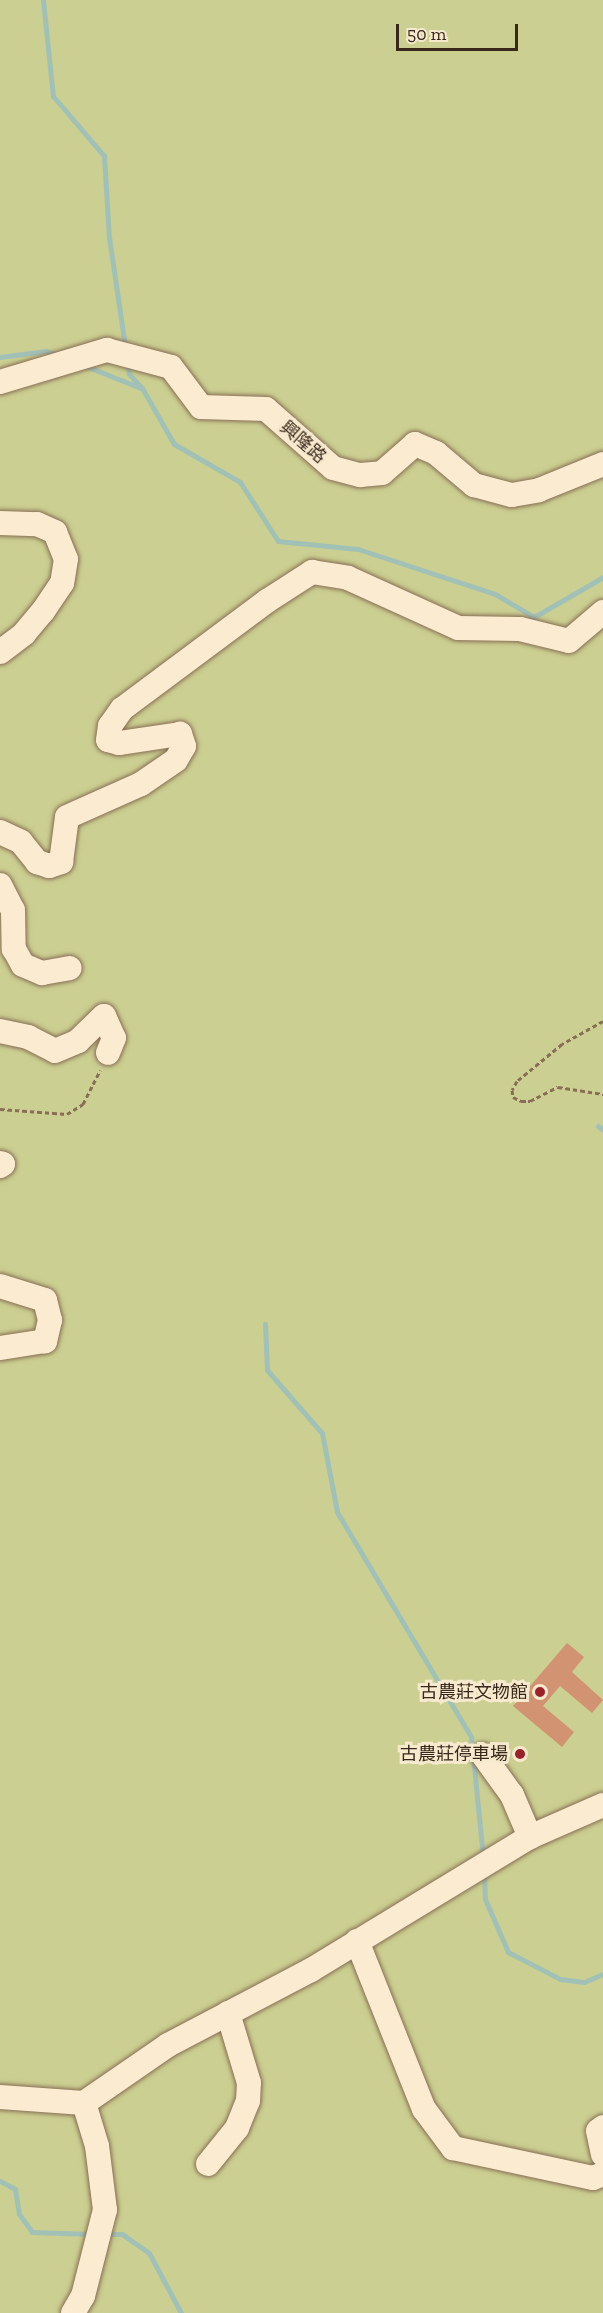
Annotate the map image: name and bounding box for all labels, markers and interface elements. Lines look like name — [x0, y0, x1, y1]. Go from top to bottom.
scale bar — [399, 12, 520, 50]
text: 50 m — [407, 23, 446, 45]
street label: 興隆路 — [276, 416, 330, 468]
place label: 古農莊文物館 — [420, 1681, 528, 1703]
marker: 古農莊文物館 — [533, 1685, 547, 1699]
place label: 古農莊停車場 — [400, 1743, 508, 1765]
marker: 古農莊停車場 — [513, 1747, 527, 1761]

